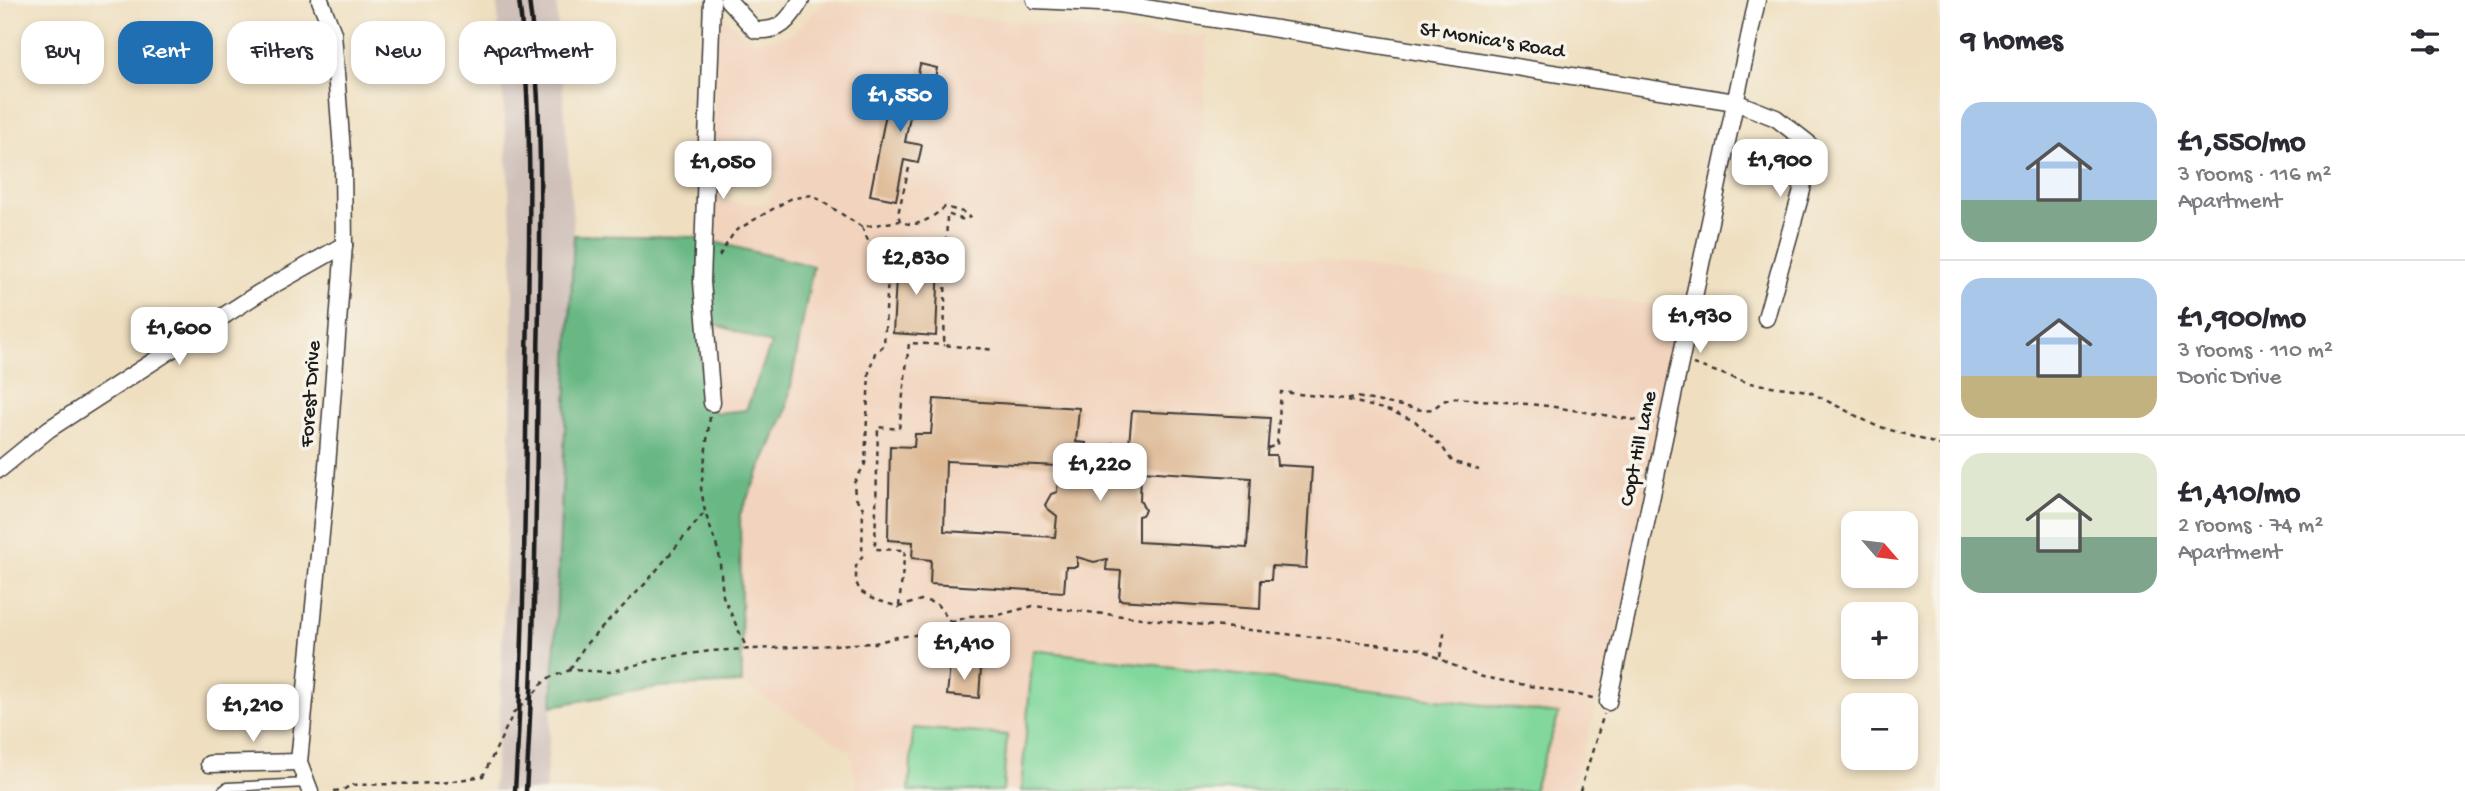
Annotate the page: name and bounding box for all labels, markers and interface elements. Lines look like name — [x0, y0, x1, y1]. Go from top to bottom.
street label: St Monica's Road — [1418, 18, 1568, 66]
chip: Buy — [21, 21, 104, 84]
chip: Rent — [118, 21, 213, 84]
chip: Filters — [227, 21, 337, 84]
chip: New — [351, 21, 445, 84]
chip: Apartment — [459, 21, 616, 84]
icon: filters — [2406, 23, 2444, 61]
text: 9 homes — [1961, 25, 2063, 60]
pin: £1,550 — [843, 74, 957, 134]
text: £1,550 — [868, 83, 932, 110]
text: £1,550/mo — [2178, 127, 2306, 162]
icon: home — [2017, 130, 2101, 214]
pin: £1,900 — [1723, 140, 1837, 199]
pin: £1,050 — [666, 142, 780, 201]
text: £1,900 — [1748, 148, 1812, 175]
text: £1,050 — [691, 150, 755, 177]
text: 3 rooms · 116 m² — [2178, 162, 2331, 189]
text: Apartment — [2178, 189, 2282, 216]
pin: £2,830 — [859, 238, 973, 297]
text: £2,830 — [883, 246, 949, 273]
pin: £1,930 — [1643, 296, 1757, 355]
text: £1,900/mo — [2178, 303, 2306, 338]
text: £1,930 — [1668, 304, 1732, 331]
icon: home — [2017, 306, 2101, 390]
pin: £1,600 — [122, 308, 236, 367]
text: £1,600 — [147, 316, 211, 343]
text: 3 rooms · 110 m² — [2178, 338, 2333, 365]
street label: Forest Drive — [296, 339, 328, 449]
text: Doric Drive — [2178, 365, 2281, 392]
street label: Copt Hill Lane — [1616, 388, 1665, 509]
pin: £1,220 — [1043, 444, 1157, 503]
text: £1,220 — [1069, 452, 1131, 479]
text: £1,410/mo — [2178, 478, 2300, 513]
icon: home — [2017, 481, 2101, 565]
north arrow — [1841, 511, 1918, 588]
map controls — [1841, 511, 1918, 770]
text: 2 rooms · 74 m² — [2178, 513, 2323, 540]
text: Apartment — [2178, 540, 2282, 567]
button: + — [1841, 602, 1918, 679]
pin: £1,410 — [907, 622, 1021, 682]
text: £1,410 — [934, 631, 994, 658]
pin: £1,210 — [196, 684, 310, 744]
text: £1,210 — [223, 693, 283, 720]
button: − — [1841, 693, 1918, 770]

